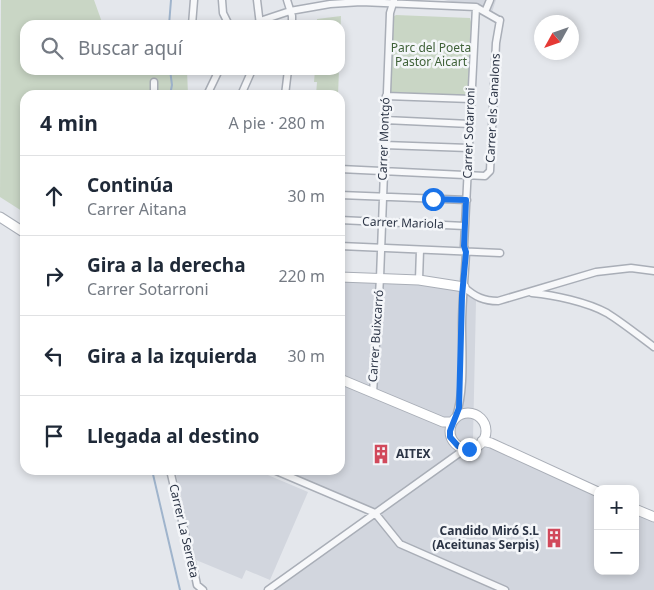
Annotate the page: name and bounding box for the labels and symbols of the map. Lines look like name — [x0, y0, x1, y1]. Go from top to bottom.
north arrow — [534, 15, 579, 60]
park label: Parc del Poeta Pastor Aicart — [391, 39, 471, 70]
street label: Carrer els Canalons — [481, 53, 504, 163]
street label: Carrer Sotarroni — [458, 87, 479, 179]
street label: Carrer Montgó — [374, 97, 393, 181]
route start — [422, 188, 445, 211]
street label: Carrer Mariola — [362, 213, 444, 232]
street label: Carrer Buixcarró — [364, 289, 387, 383]
route end — [458, 438, 481, 461]
building icon: AITEX — [370, 443, 392, 465]
place label: AITEX — [396, 445, 431, 462]
street label: Carrer La Serreta — [165, 482, 204, 579]
place label: Candido Miró S.L (Aceitunas Serpis) — [432, 522, 539, 553]
building icon: Candido Miró S.L (Aceitunas Serpis) — [543, 527, 565, 549]

